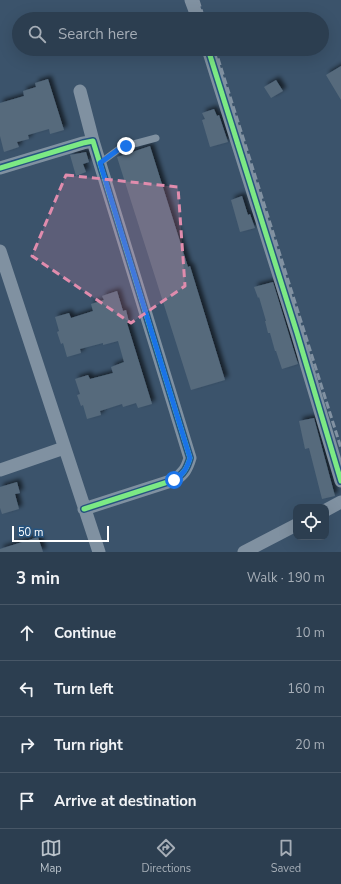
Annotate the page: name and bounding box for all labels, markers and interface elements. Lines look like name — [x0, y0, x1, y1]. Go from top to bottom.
search box — [12, 12, 329, 56]
icon: search — [26, 23, 48, 45]
text: Search here — [58, 24, 138, 44]
route end — [117, 137, 135, 155]
route start — [165, 471, 183, 489]
map controls — [293, 504, 329, 540]
button: locate — [293, 504, 329, 540]
scale bar — [12, 524, 109, 543]
text: 50 m — [18, 525, 43, 540]
text: 3 min — [16, 567, 60, 590]
text: Walk · 190 m — [247, 569, 325, 587]
icon: ahead — [16, 622, 38, 644]
text: Continue — [54, 623, 116, 643]
text: 10 m — [295, 624, 325, 642]
icon: left — [16, 678, 38, 700]
text: Turn left — [54, 679, 113, 699]
text: 160 m — [287, 680, 325, 698]
icon: right — [16, 734, 38, 756]
text: Turn right — [54, 735, 123, 755]
text: 20 m — [295, 736, 325, 754]
icon: arrive — [16, 790, 38, 812]
text: Arrive at destination — [54, 791, 197, 811]
tab: Map — [40, 837, 62, 876]
tab: Directions — [142, 837, 191, 876]
tab: Saved — [271, 837, 301, 876]

